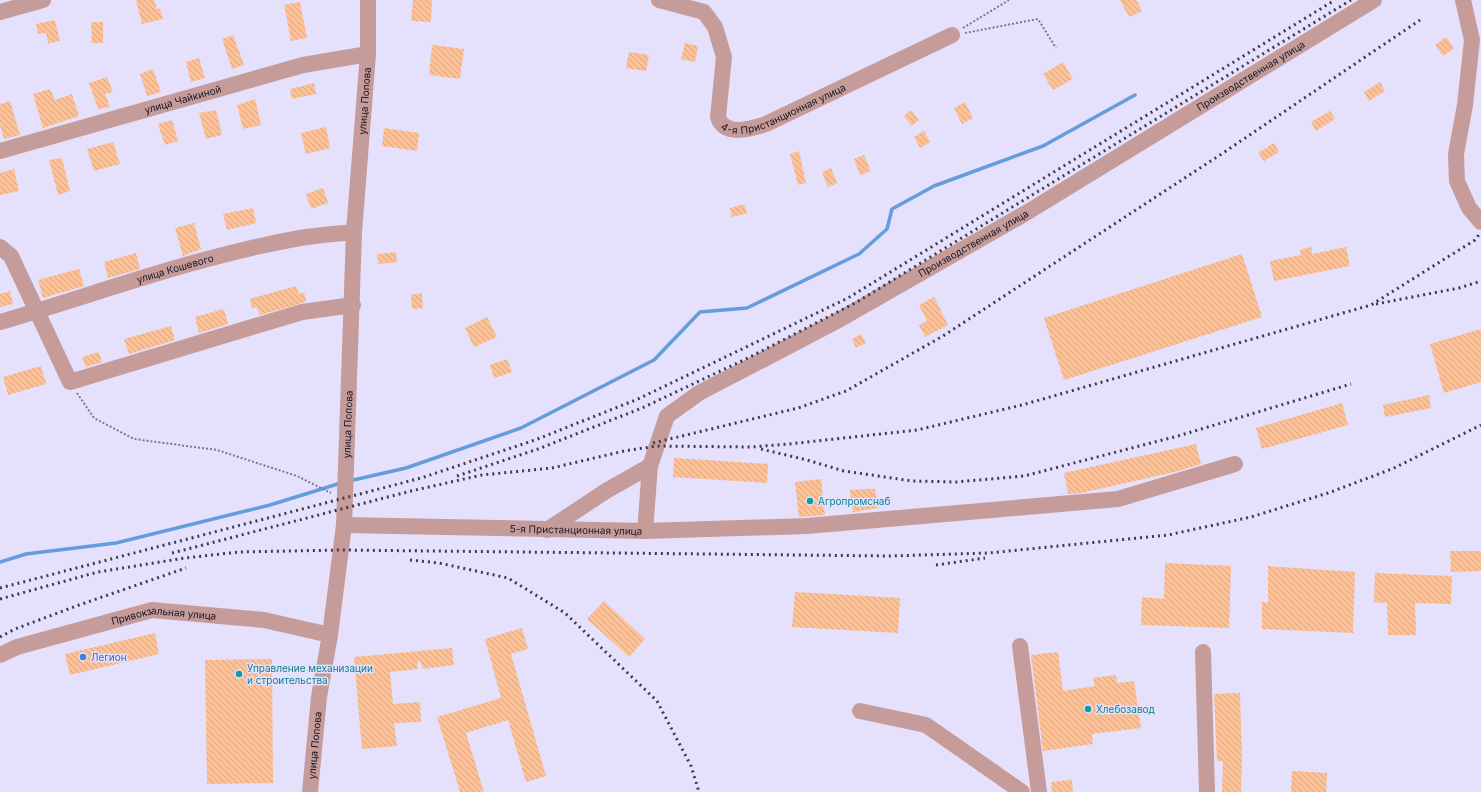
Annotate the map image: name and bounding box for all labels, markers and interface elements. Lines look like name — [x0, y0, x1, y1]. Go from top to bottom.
street label: Производственная улица — [1194, 38, 1307, 113]
street label: улица Попова — [356, 67, 373, 135]
street label: 4-я Пристанционная улица — [719, 81, 847, 136]
street label: улица Чайкиной — [143, 83, 223, 116]
street label: Производственная улица — [916, 207, 1030, 279]
street label: улица Кошевого — [135, 252, 215, 285]
street label: улица Попова — [340, 390, 355, 458]
place label: Агропромснаб — [818, 495, 890, 507]
marker: Агропромснаб — [805, 496, 815, 506]
street label: 5-я Пристанционная улица — [510, 522, 642, 537]
street label: Привокзальная улица — [110, 604, 217, 627]
place label: Легион — [91, 651, 127, 663]
marker: Легион — [78, 652, 88, 662]
place label: Управление механизации и строительства — [247, 662, 373, 686]
marker: Управление механизации и строительства — [234, 669, 244, 679]
place label: Хлебозавод — [1096, 703, 1155, 715]
marker: Хлебозавод — [1083, 704, 1093, 714]
street label: улица Попова — [305, 711, 324, 780]

